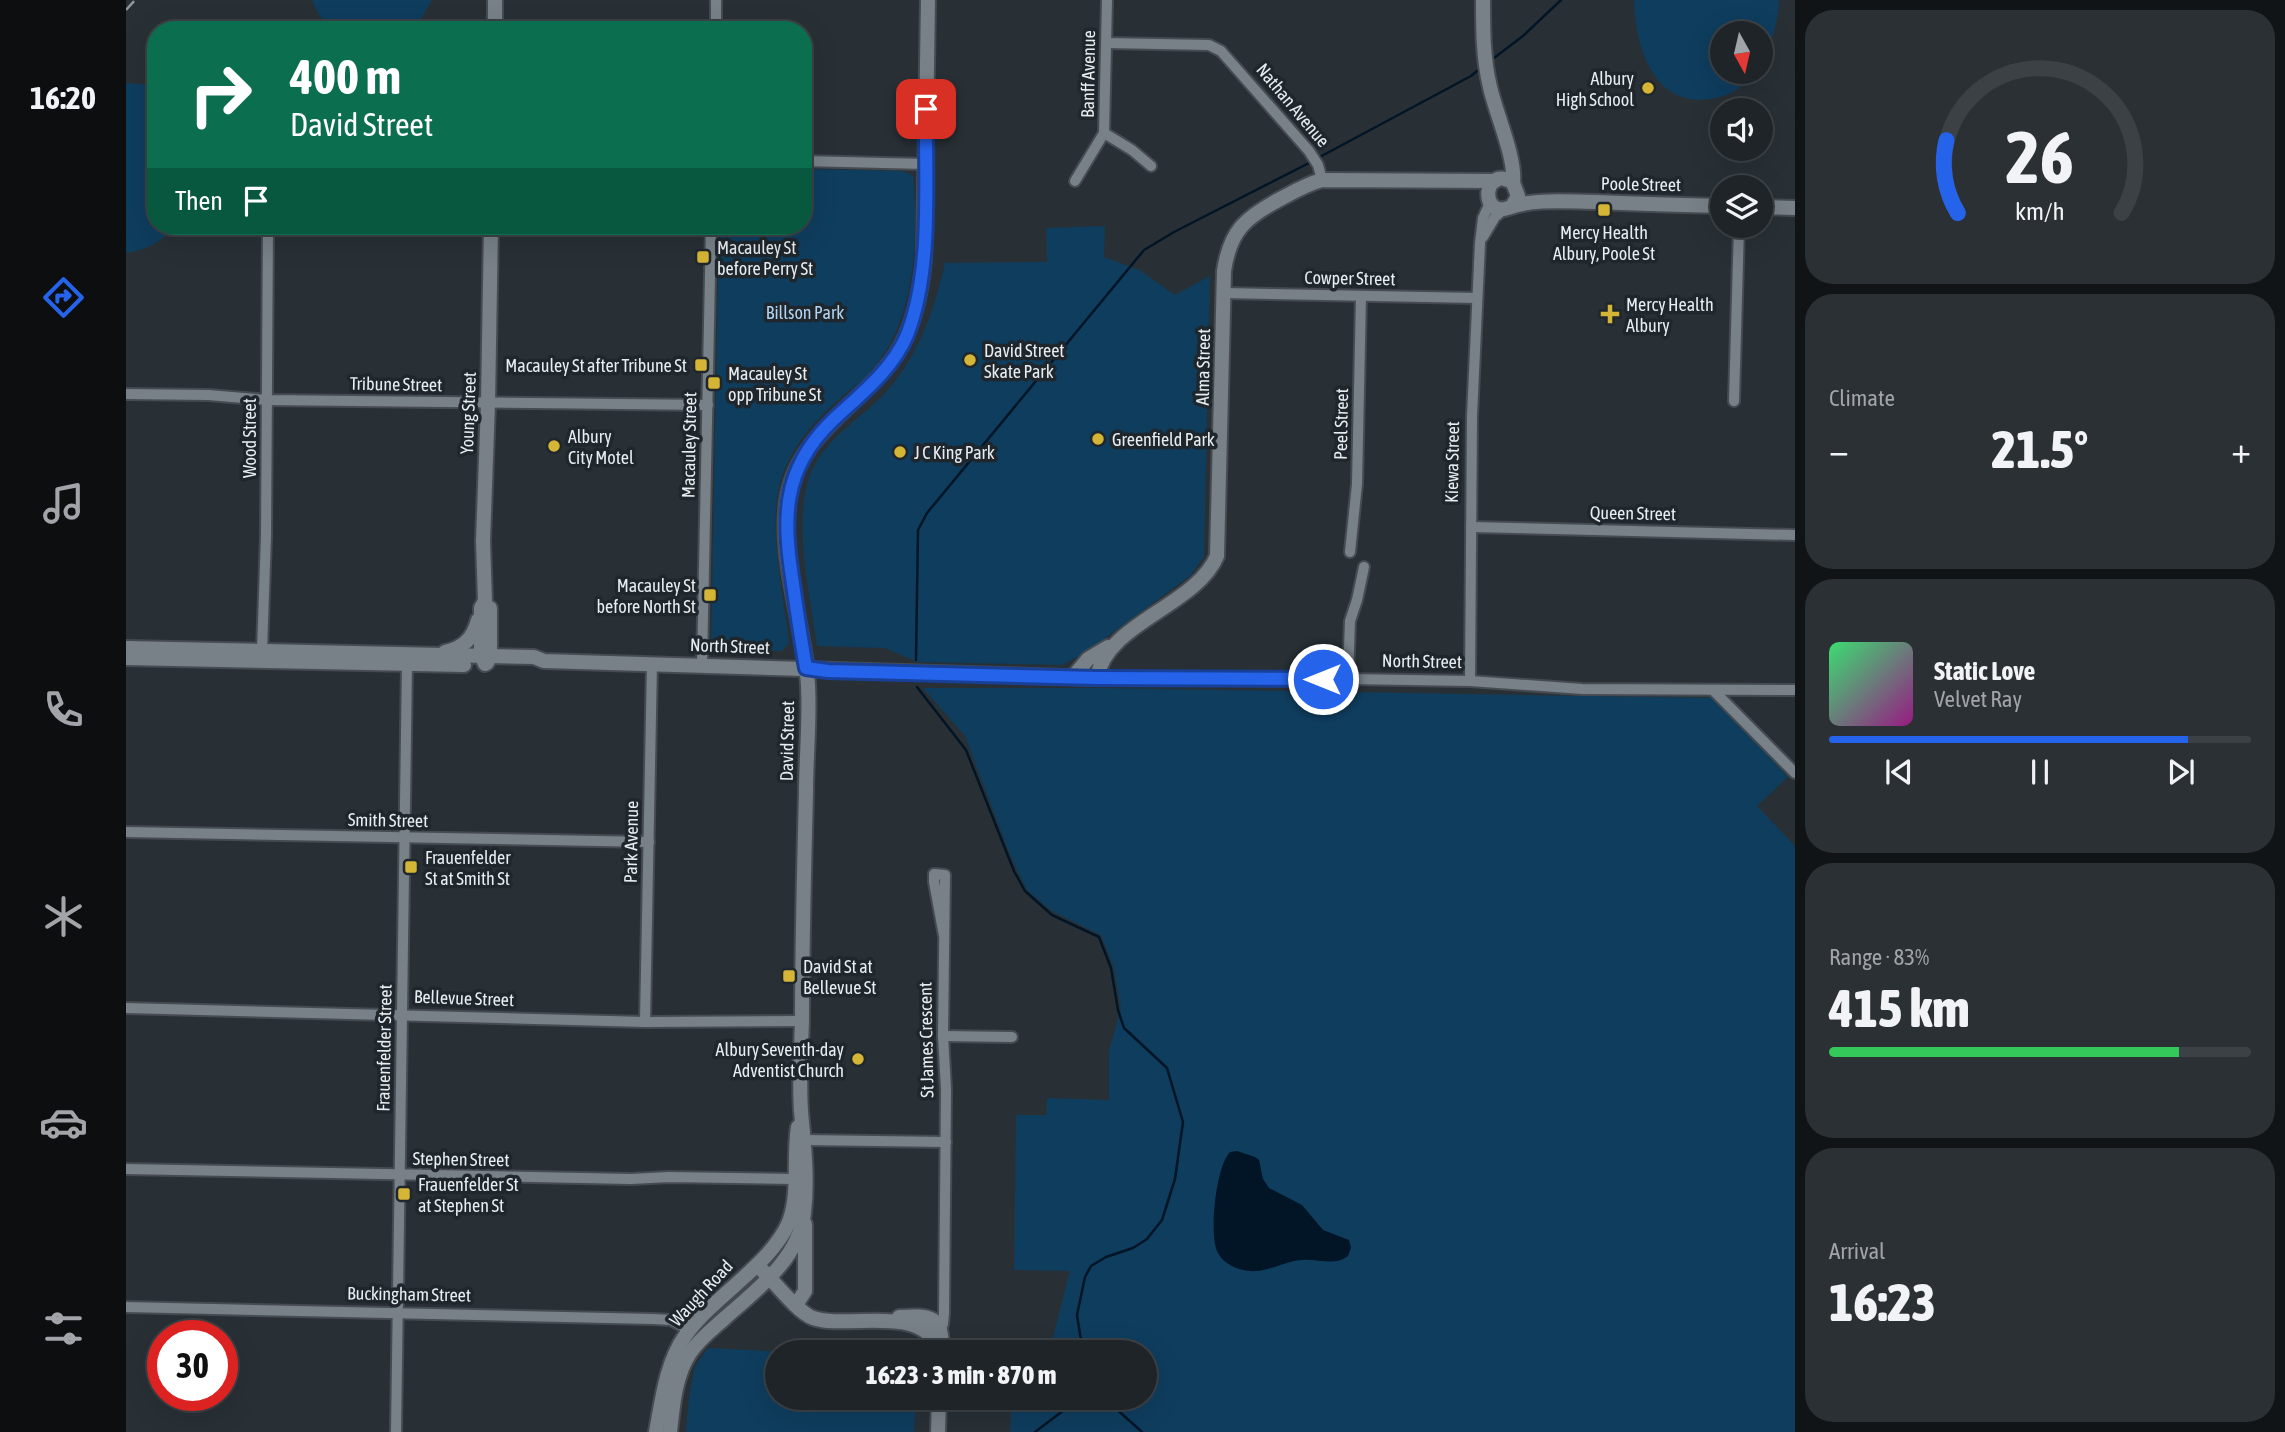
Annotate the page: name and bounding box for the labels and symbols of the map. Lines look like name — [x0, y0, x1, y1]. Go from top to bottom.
north arrow — [1710, 21, 1773, 84]
street label: Banff Avenue — [1077, 30, 1099, 118]
street label: Nathan Avenue — [1252, 59, 1334, 151]
place label: Albury High School — [1556, 68, 1634, 110]
pin — [896, 79, 956, 139]
marker: Albury High School — [1640, 80, 1656, 96]
street label: Poole Street — [1601, 173, 1681, 195]
marker: Mercy Health Albury, Poole St — [1596, 202, 1612, 218]
place label: Mercy Health Albury, Poole St — [1553, 222, 1655, 264]
place label: Macauley St before Perry St — [717, 237, 813, 279]
marker: Macauley St before Perry St — [695, 249, 711, 265]
street label: Cowper Street — [1304, 267, 1396, 289]
place label: Mercy Health Albury — [1626, 294, 1714, 336]
park label: Billson Park — [766, 302, 844, 323]
marker: Mercy Health Albury — [1600, 304, 1620, 324]
street label: Alma Street — [1192, 328, 1214, 406]
place label: David Street Skate Park — [984, 340, 1065, 382]
marker: David Street Skate Park — [962, 352, 978, 368]
place label: Macauley St after Tribune St — [505, 355, 687, 376]
marker: Macauley St after Tribune St — [693, 357, 709, 373]
place label: Macauley St opp Tribune St — [728, 363, 822, 405]
street label: Young Street — [456, 371, 480, 455]
street label: Tribune Street — [350, 373, 442, 395]
marker: Macauley St opp Tribune St — [706, 375, 722, 391]
street label: Peel Street — [1330, 388, 1352, 460]
street label: Macauley Street — [678, 392, 700, 498]
street label: Wood Street — [239, 398, 260, 478]
street label: Kiewa Street — [1441, 421, 1463, 503]
place label: Albury City Motel — [568, 426, 634, 468]
place label: Greenfield Park — [1112, 429, 1215, 450]
marker: Greenfield Park — [1090, 431, 1106, 447]
marker: Albury City Motel — [546, 438, 562, 454]
place label: J C King Park — [914, 442, 995, 463]
marker: J C King Park — [892, 444, 908, 460]
street label: Queen Street — [1590, 502, 1676, 524]
place label: Macauley St before North St — [597, 575, 696, 617]
marker: Macauley St before North St — [702, 587, 718, 603]
street label: North Street — [690, 634, 770, 658]
position arrow — [1286, 642, 1360, 716]
street label: North Street — [1382, 650, 1462, 672]
street label: David Street — [776, 701, 798, 781]
street label: Park Avenue — [620, 801, 642, 883]
street label: Smith Street — [348, 809, 428, 831]
place label: Frauenfelder St at Smith St — [425, 847, 511, 889]
marker: Frauenfelder St at Smith St — [403, 859, 419, 875]
place label: David St at Bellevue St — [803, 956, 877, 998]
marker: David St at Bellevue St — [781, 968, 797, 984]
street label: St James Crescent — [914, 982, 938, 1098]
street label: Frauenfelder Street — [372, 984, 396, 1112]
street label: Bellevue Street — [414, 986, 514, 1010]
place label: Albury Seventh-day Adventist Church — [716, 1039, 844, 1081]
marker: Albury Seventh-day Adventist Church — [850, 1051, 866, 1067]
street label: Stephen Street — [412, 1148, 510, 1170]
place label: Frauenfelder St at Stephen St — [418, 1174, 519, 1216]
marker: Frauenfelder St at Stephen St — [396, 1186, 412, 1202]
street label: Waugh Road — [665, 1256, 737, 1330]
street label: Buckingham Street — [347, 1282, 471, 1306]
speed limit sign: 30 — [147, 1320, 238, 1411]

